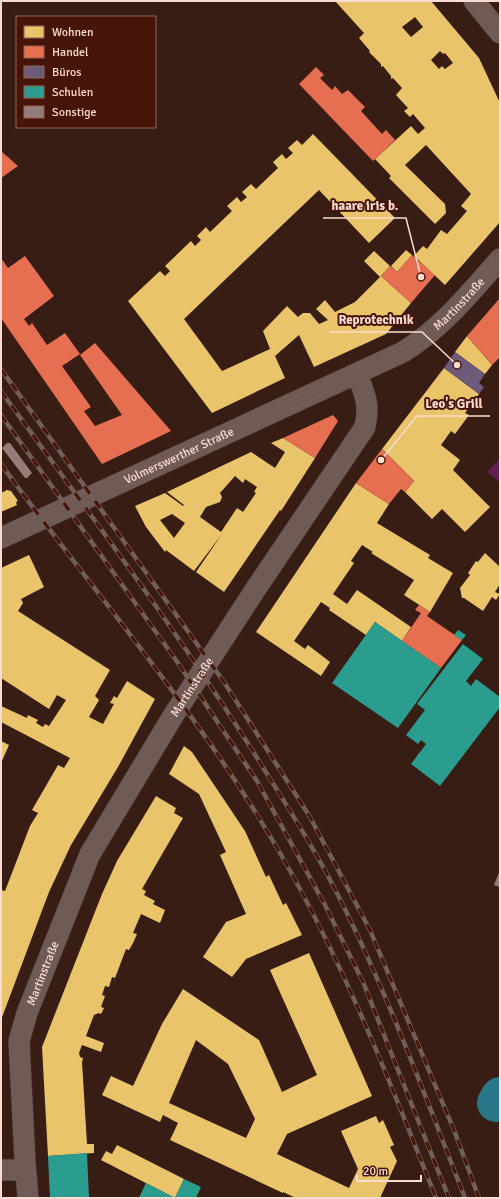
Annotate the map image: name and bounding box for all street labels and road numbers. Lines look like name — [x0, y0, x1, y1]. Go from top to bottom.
street label: Martinstraße — [430, 274, 488, 334]
street label: Volmerswerther Straße — [122, 424, 236, 488]
street label: Martinstraße — [167, 654, 217, 720]
street label: Martinstraße — [23, 939, 62, 1008]

